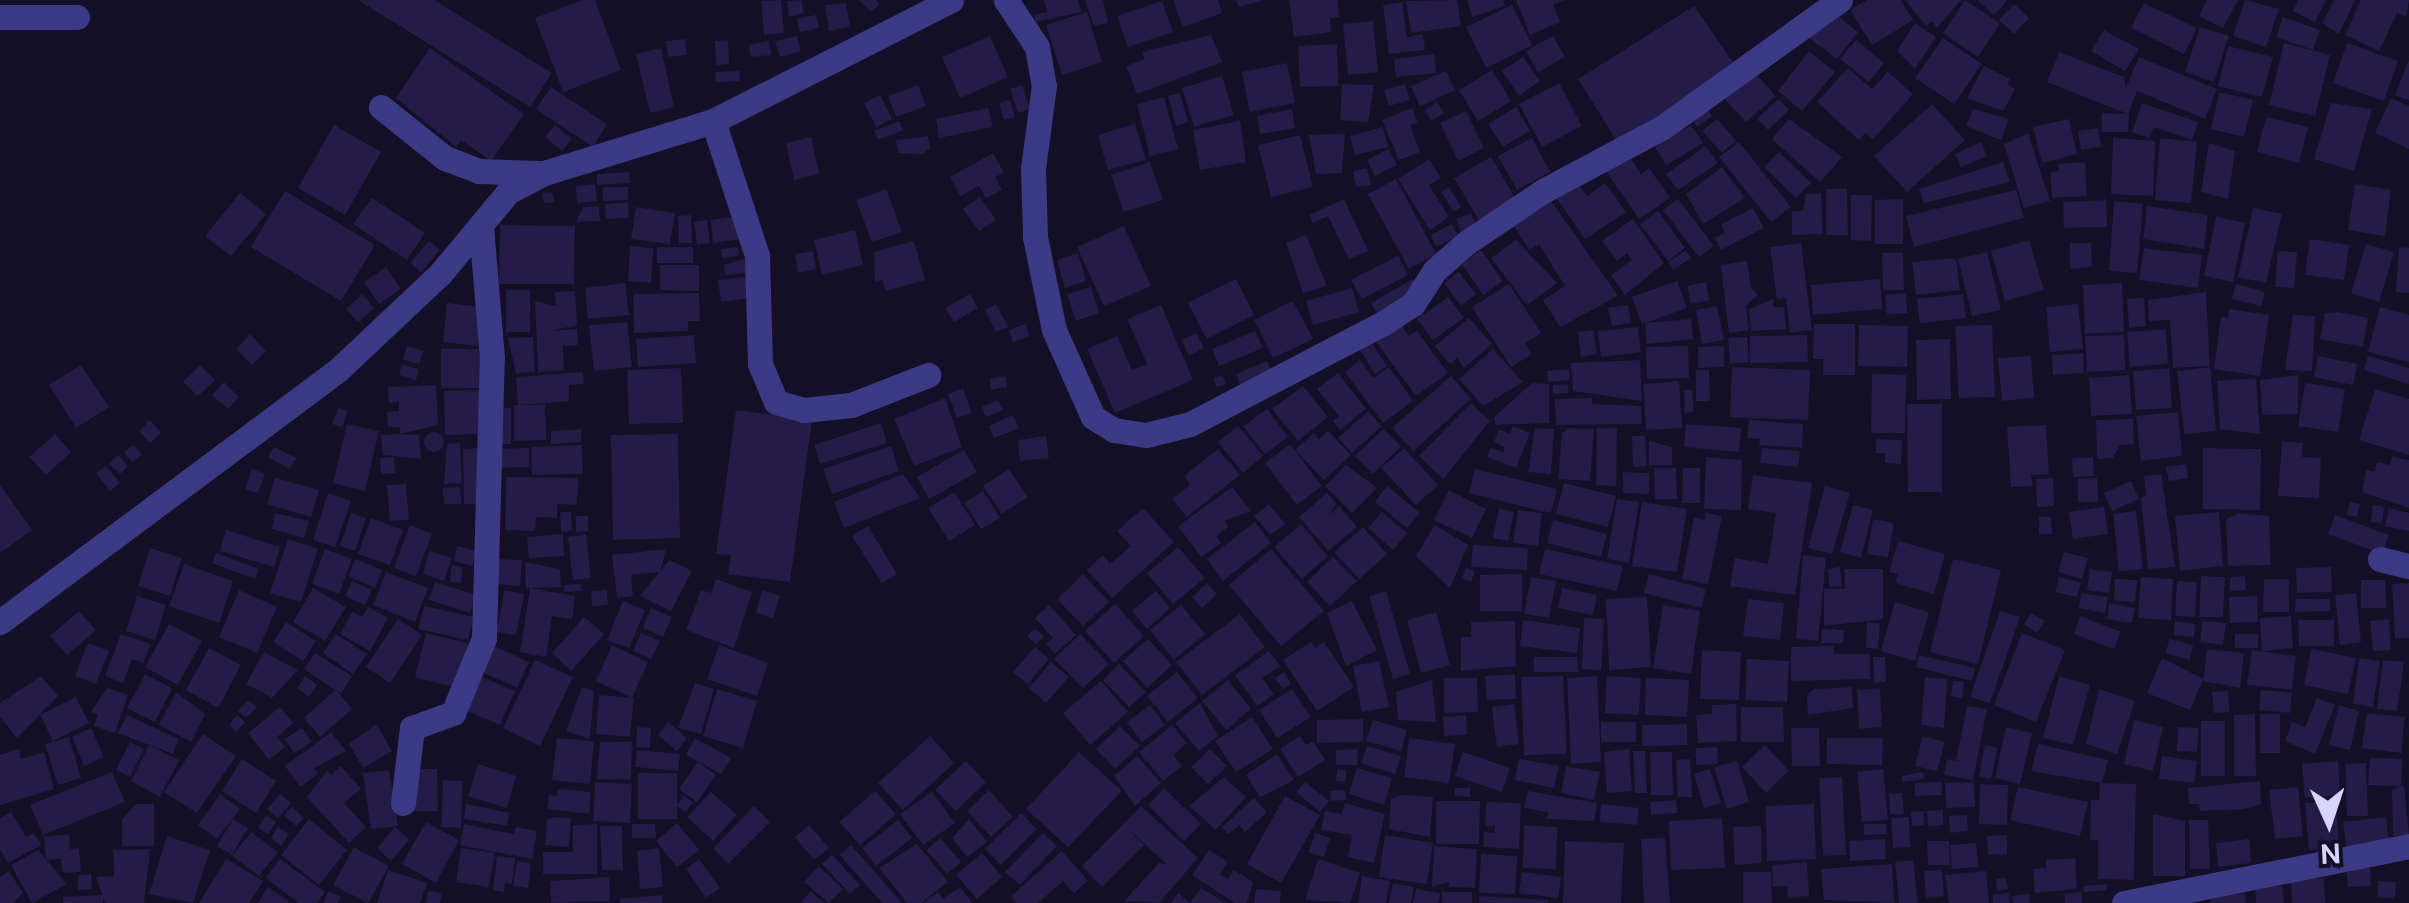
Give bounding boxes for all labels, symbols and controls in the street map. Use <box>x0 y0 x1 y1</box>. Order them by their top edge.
north arrow <box>2279 773 2379 873</box>
text: N <box>2319 834 2342 872</box>

